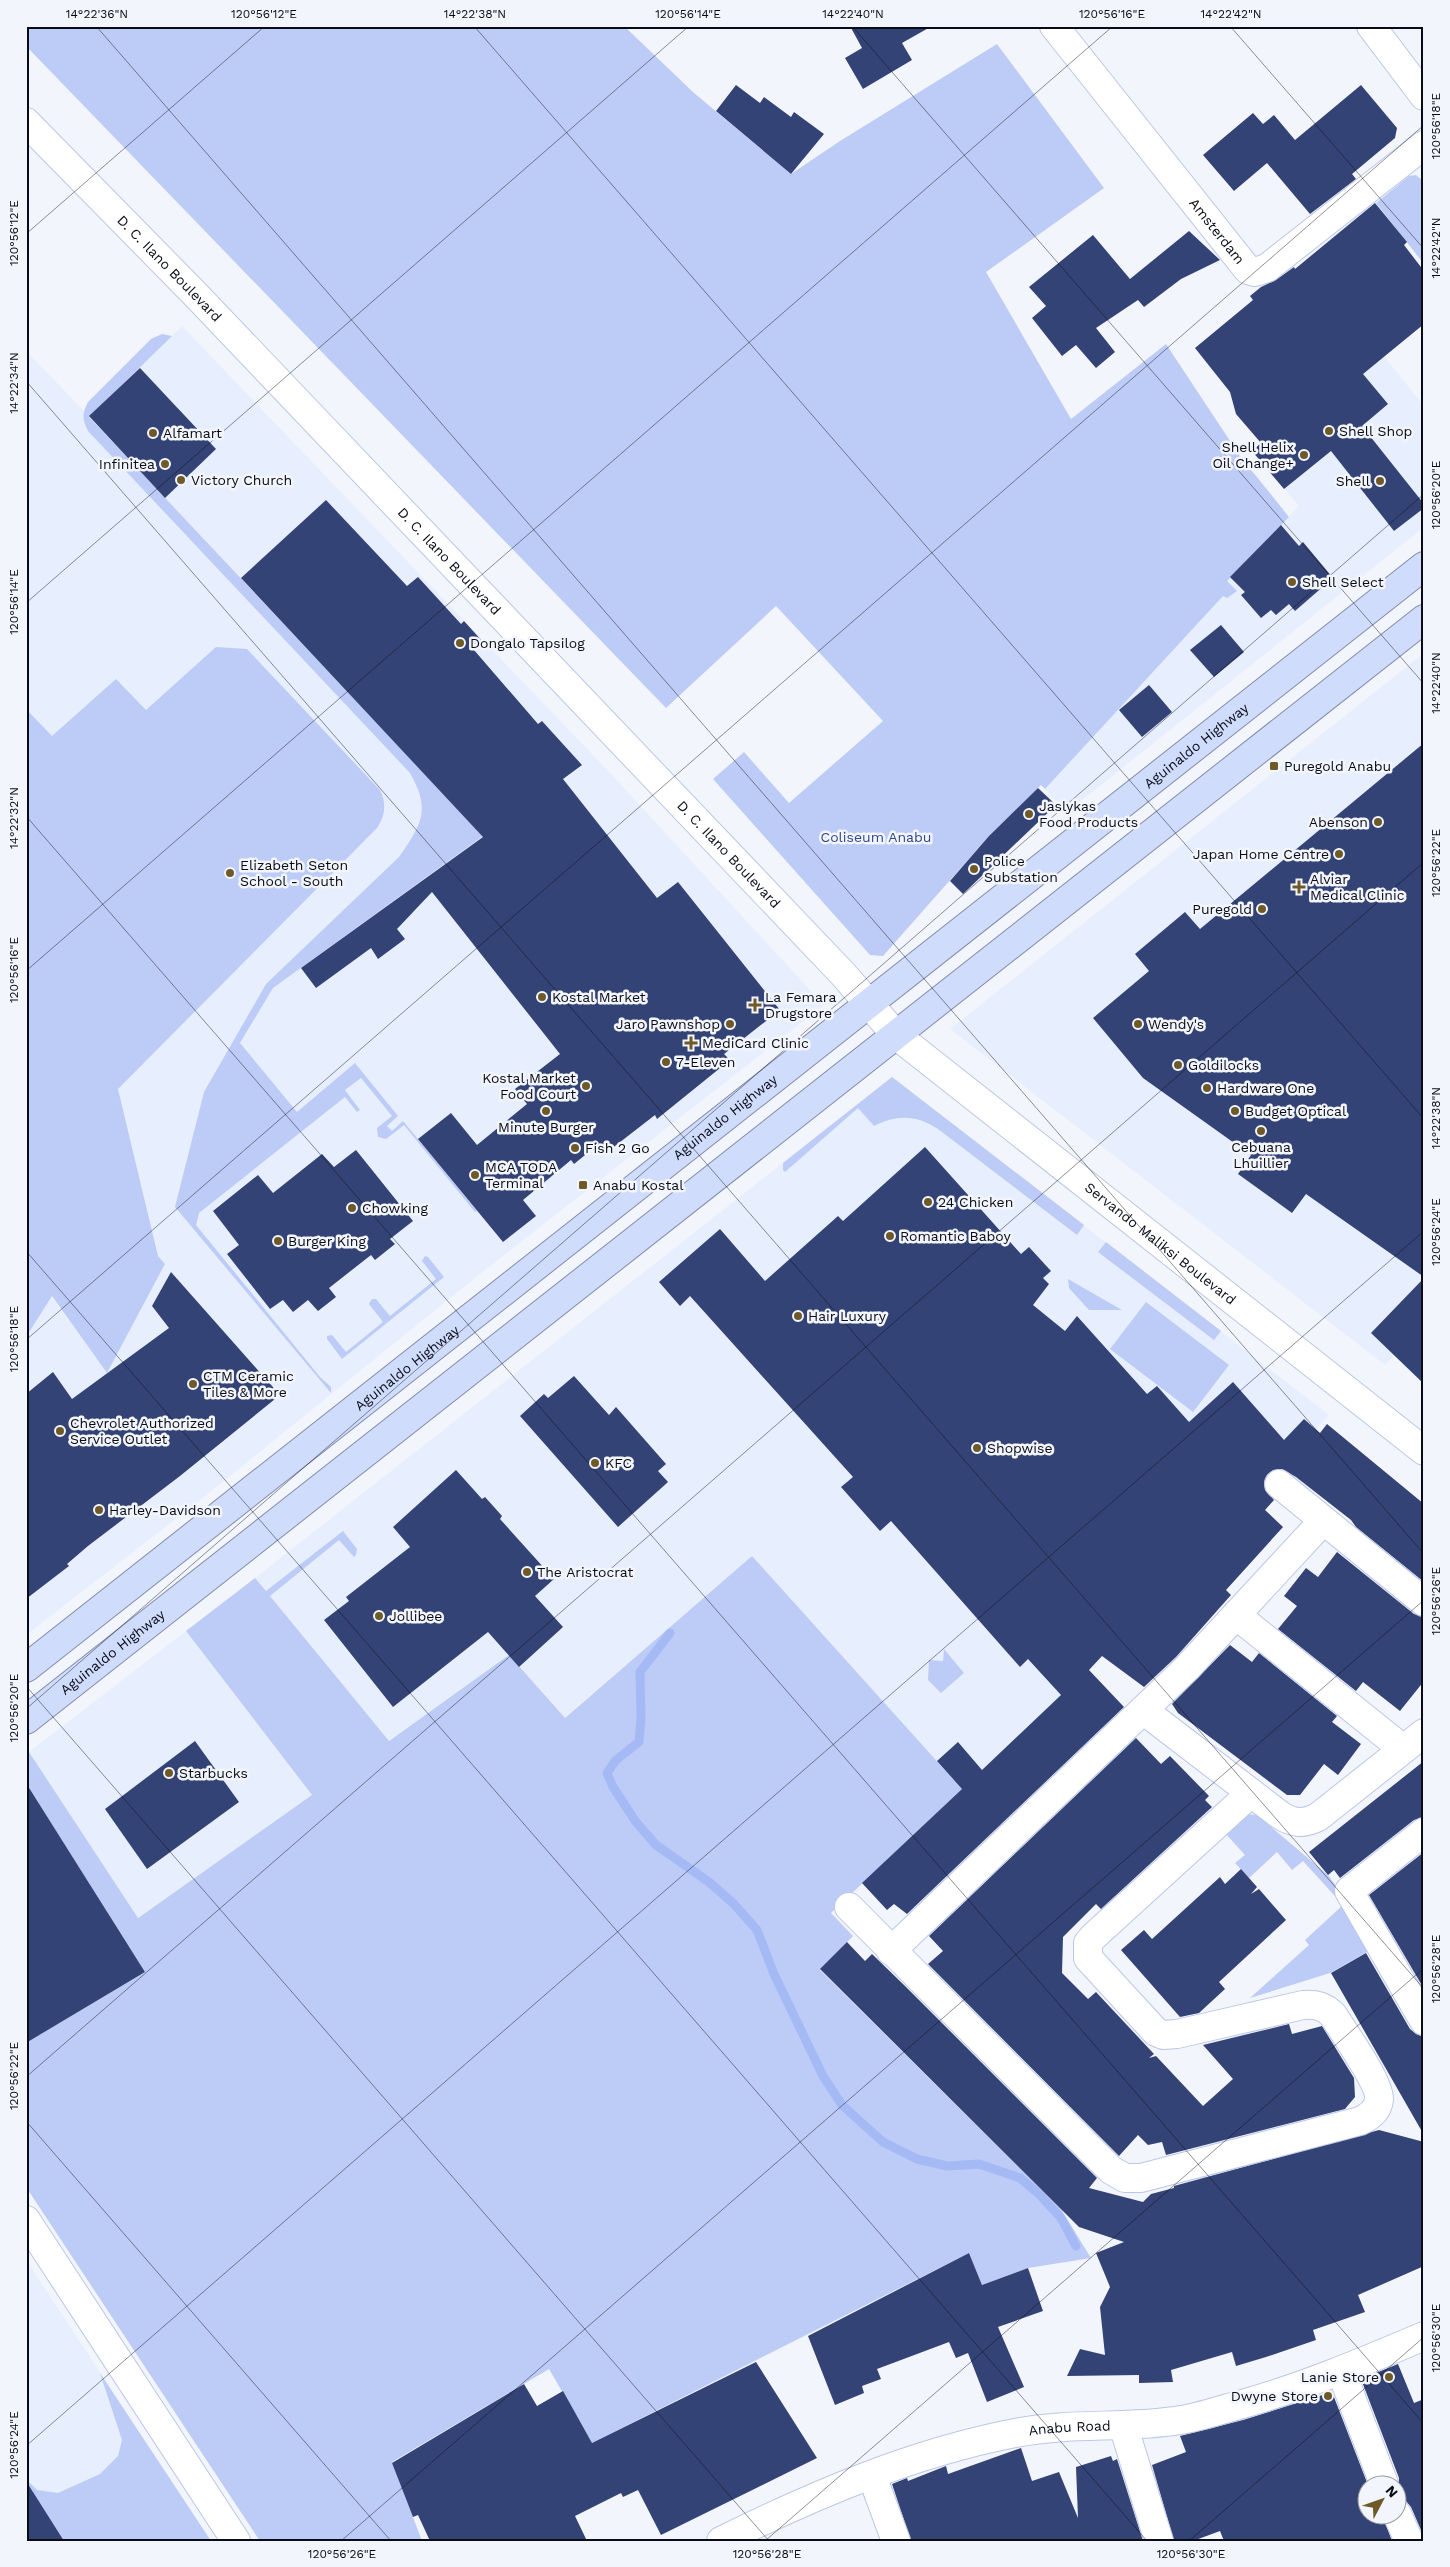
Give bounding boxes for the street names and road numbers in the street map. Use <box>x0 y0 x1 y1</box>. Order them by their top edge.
street label: Amsterdam <box>1186 195 1248 267</box>
street label: D. C. Ilano Boulevard <box>114 212 225 325</box>
street label: D. C. Ilano Boulevard <box>395 504 504 618</box>
street label: Aguinaldo Highway <box>1141 699 1252 792</box>
street label: D. C. Ilano Boulevard <box>674 797 784 911</box>
street label: Aguinaldo Highway <box>670 1071 781 1163</box>
street label: Servando Maliksi Boulevard <box>1082 1179 1239 1308</box>
street label: Aguinaldo Highway <box>352 1321 463 1414</box>
street label: Aguinaldo Highway <box>57 1605 168 1698</box>
street label: Anabu Road <box>1027 2417 1111 2439</box>

